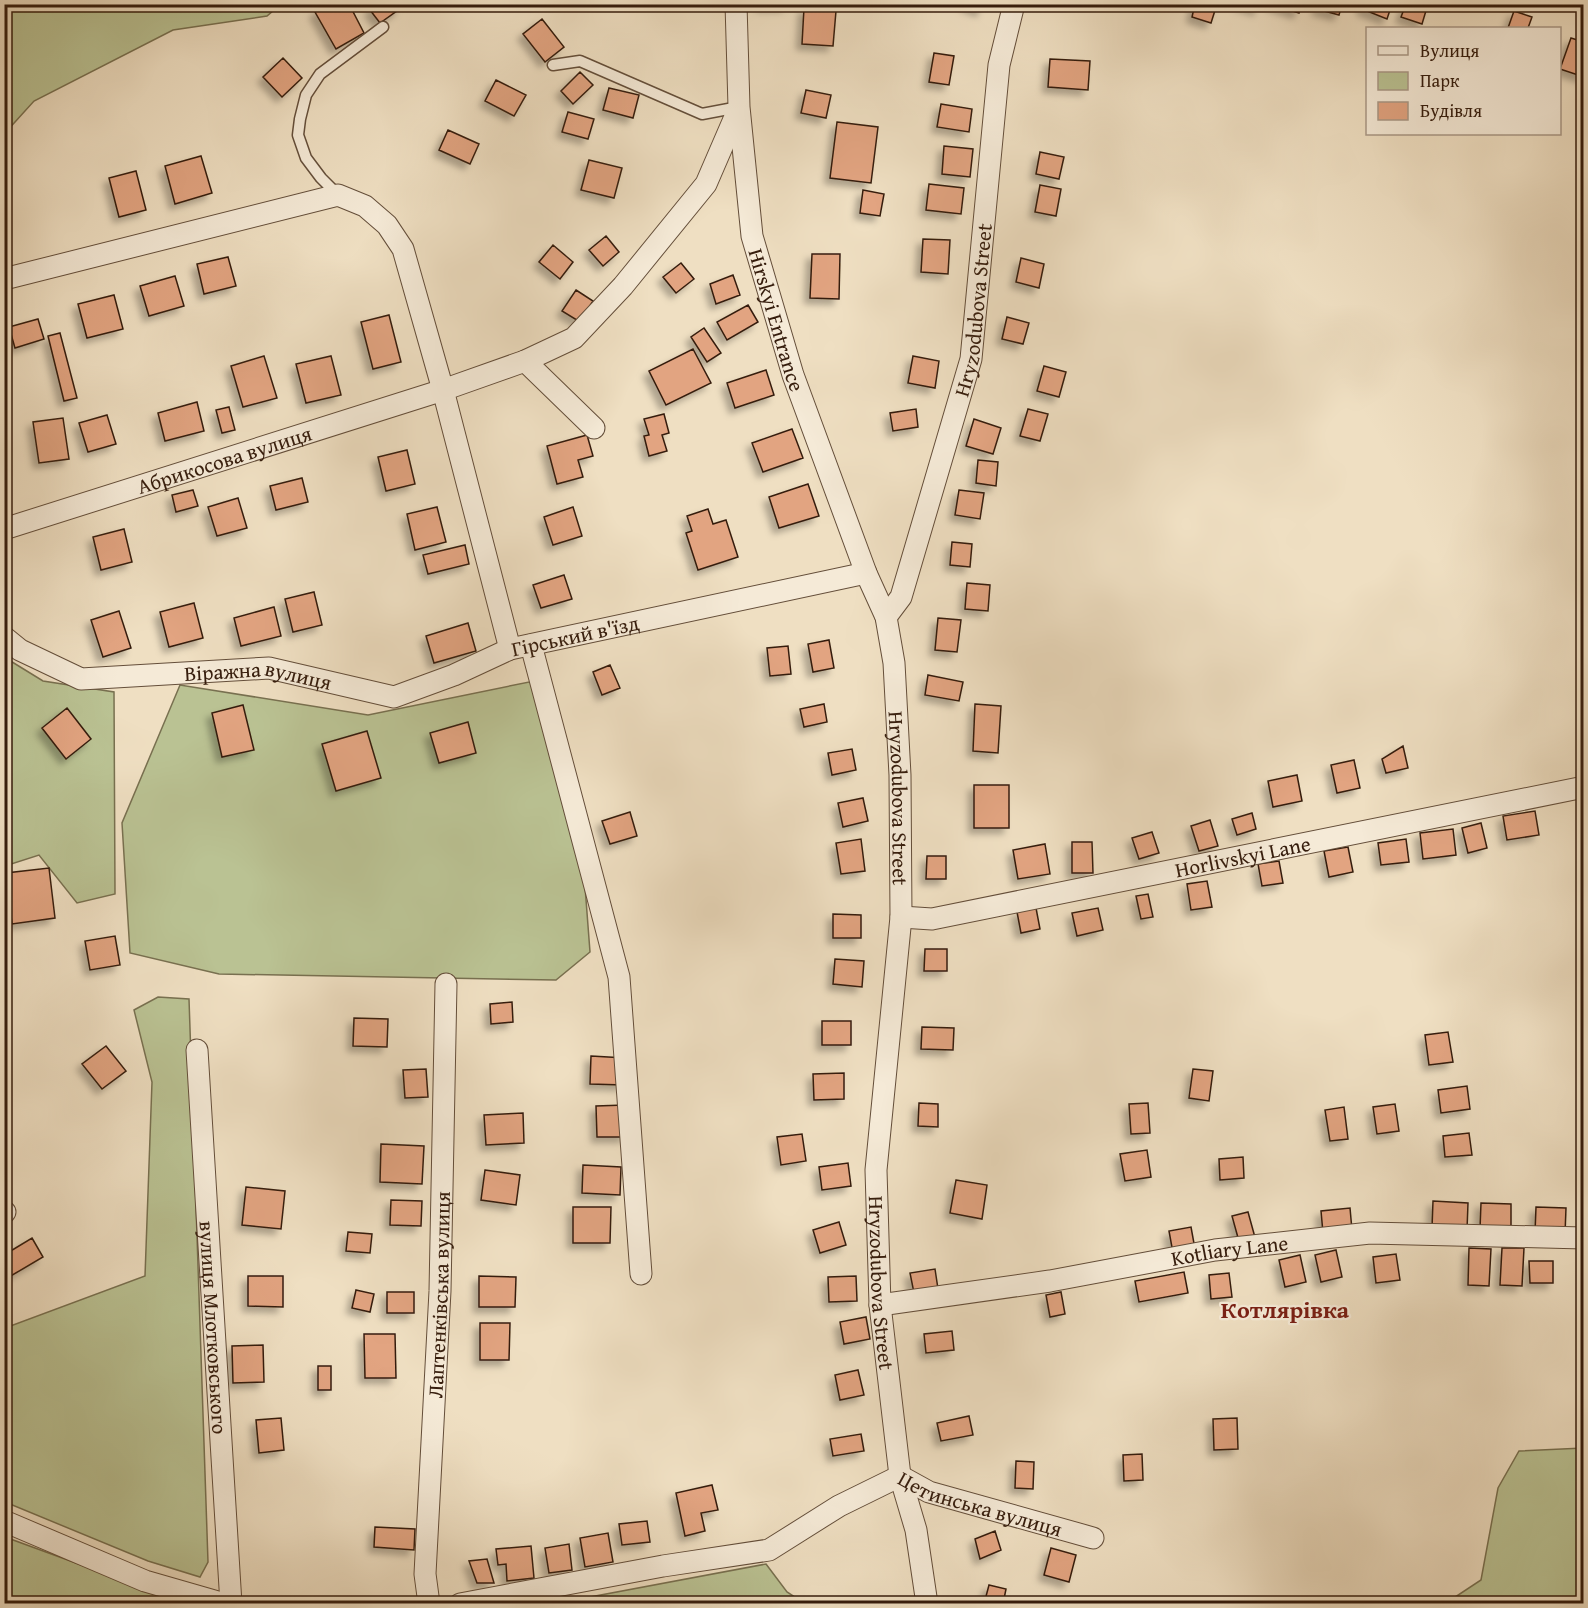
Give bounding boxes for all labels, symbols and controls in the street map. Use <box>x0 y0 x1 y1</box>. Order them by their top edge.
legend <box>1366 27 1561 135</box>
text: Вулиця <box>1420 37 1479 64</box>
text: Парк <box>1420 67 1460 94</box>
text: Будівля <box>1420 97 1482 124</box>
street label: Hryzodubova Street <box>945 221 999 400</box>
street label: Hirskyi Entrance <box>741 245 813 396</box>
street label: Абрикосова вулиця <box>133 417 316 501</box>
street label: Гірський в'їзд <box>508 606 642 664</box>
street label: Віражна вулиця <box>183 652 335 698</box>
street label: Hryzodubova Street <box>881 710 916 886</box>
street label: Horlivskyi Lane <box>1172 827 1313 885</box>
street label: Лаптенківська вулиця <box>419 1191 457 1399</box>
street label: Hryzodubova Street <box>861 1195 903 1372</box>
street label: вулиця Млотковського <box>192 1220 236 1435</box>
street label: Kotliary Lane <box>1168 1227 1290 1273</box>
district label: Котлярівка <box>1221 1292 1350 1327</box>
street label: Цетинська вулиця <box>893 1463 1066 1544</box>

